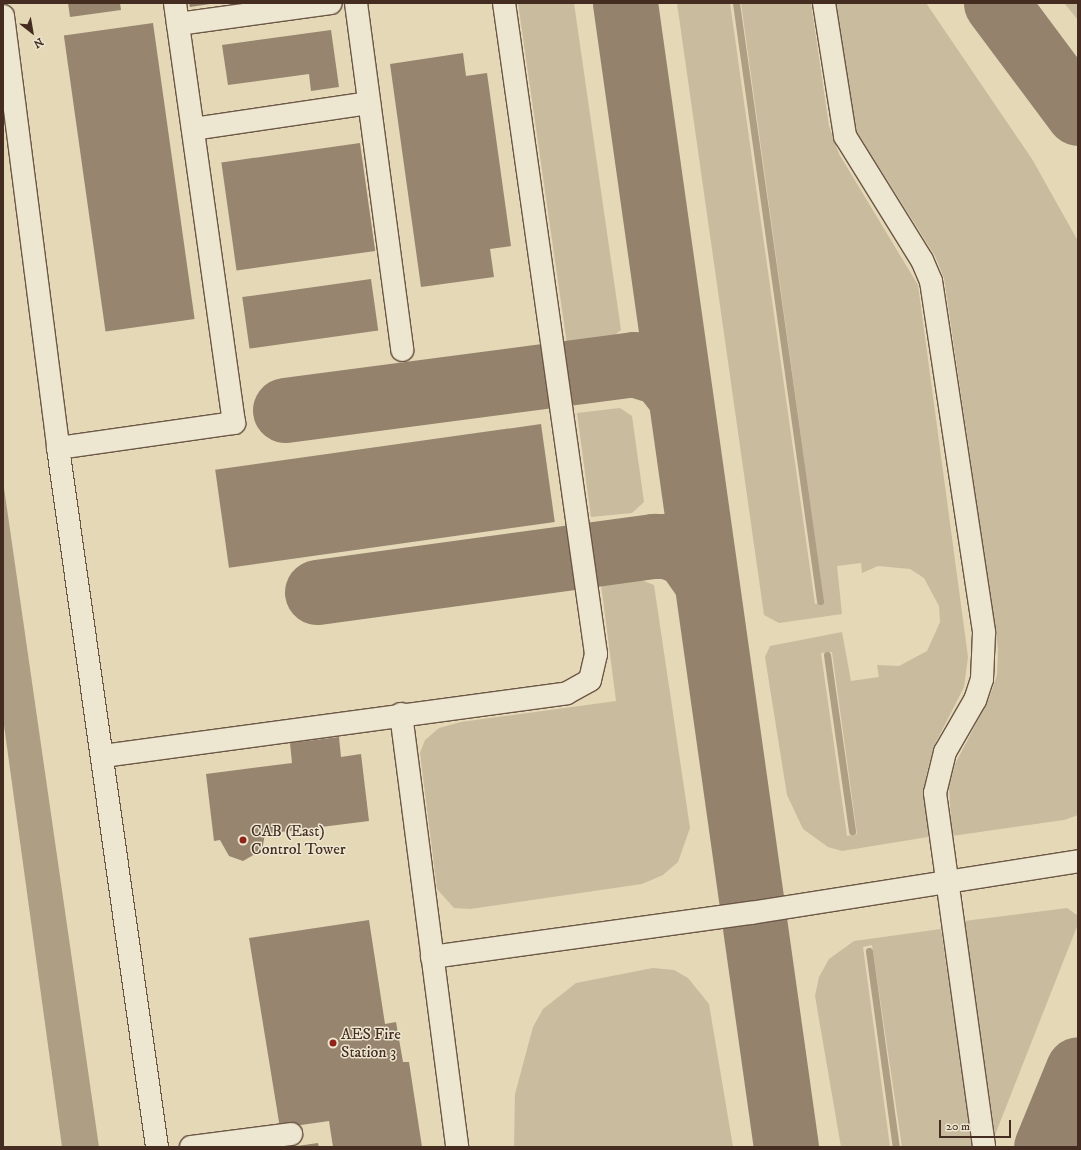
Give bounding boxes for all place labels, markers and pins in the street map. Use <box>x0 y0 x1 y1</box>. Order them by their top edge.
place label: CAB (East) Control Tower <box>251 821 346 859</box>
marker: CAB (East) Control Tower <box>238 835 248 845</box>
place label: AES Fire Station 3 <box>341 1024 401 1062</box>
marker: AES Fire Station 3 <box>328 1038 338 1048</box>

